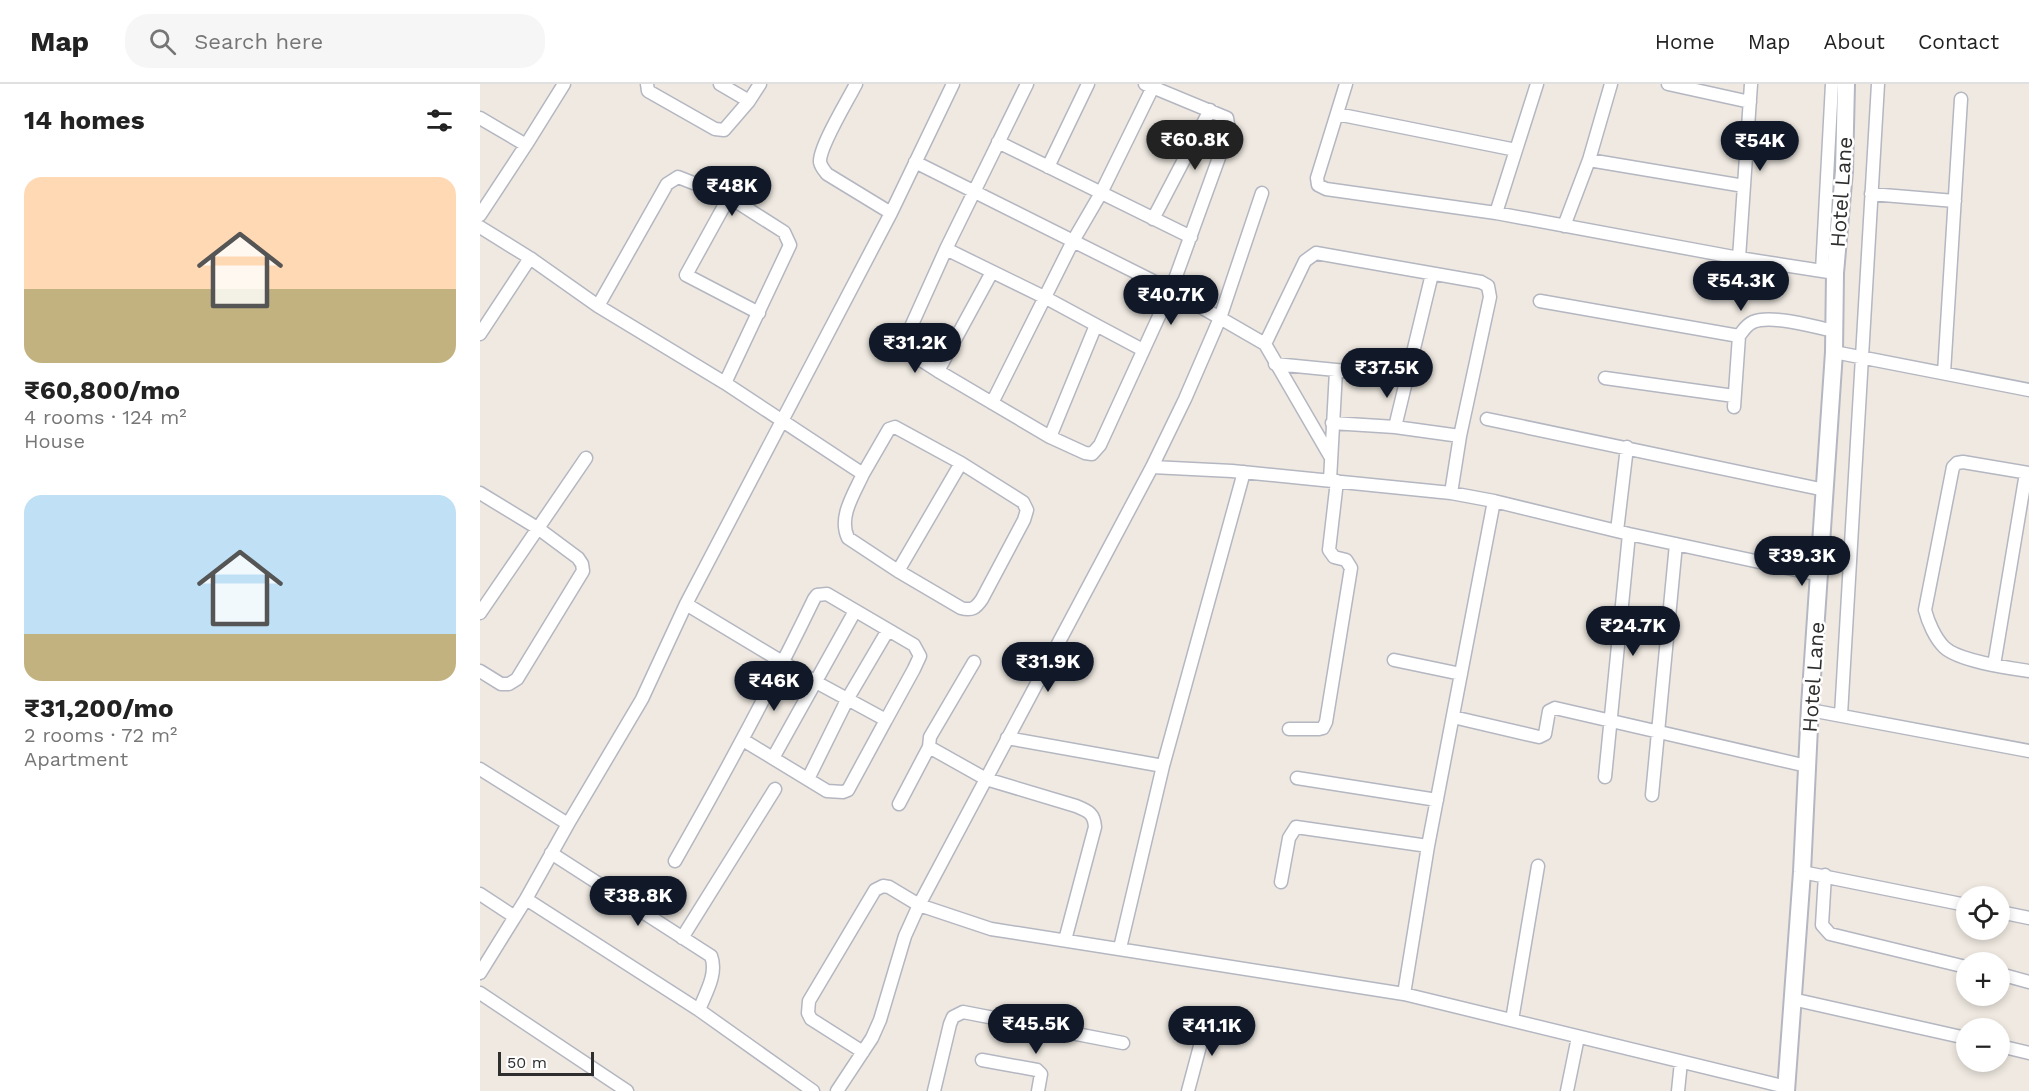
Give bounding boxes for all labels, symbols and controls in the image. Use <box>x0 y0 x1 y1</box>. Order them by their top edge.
search box <box>125 14 545 68</box>
text: Map <box>30 25 89 58</box>
icon: search <box>146 25 179 58</box>
text: Search here <box>194 29 323 54</box>
text: Home <box>1655 29 1715 54</box>
text: Map <box>1748 29 1791 54</box>
text: About <box>1824 29 1885 54</box>
text: Contact <box>1918 29 1999 54</box>
icon: filters <box>423 104 456 137</box>
text: 14 homes <box>24 105 145 135</box>
pin: ₹60.8K <box>1146 120 1244 171</box>
pin: ₹54K <box>1724 121 1796 172</box>
text: ₹60.8K <box>1160 127 1230 151</box>
text: ₹54K <box>1735 128 1785 152</box>
street label: Hotel Lane <box>1825 136 1857 248</box>
pin: ₹48K <box>696 166 768 217</box>
text: ₹48K <box>706 173 758 197</box>
icon: home <box>186 216 294 324</box>
pin: ₹54.3K <box>1692 261 1790 312</box>
text: ₹54.3K <box>1707 268 1775 292</box>
pin: ₹40.7K <box>1122 275 1220 326</box>
text: ₹40.7K <box>1137 282 1205 306</box>
pin: ₹31.2K <box>866 323 964 374</box>
text: ₹31.2K <box>883 330 947 354</box>
pin: ₹37.5K <box>1338 348 1436 399</box>
text: ₹37.5K <box>1355 355 1419 379</box>
text: ₹60,800/mo <box>24 375 180 405</box>
text: 4 rooms · 124 m² <box>24 405 187 429</box>
text: House <box>24 429 85 453</box>
icon: home <box>186 534 294 642</box>
pin: ₹39.3K <box>1753 536 1851 587</box>
text: ₹39.3K <box>1768 543 1836 567</box>
pin: ₹24.7K <box>1584 606 1682 657</box>
text: ₹24.7K <box>1600 613 1666 637</box>
street label: Hotel Lane <box>1797 621 1829 733</box>
pin: ₹31.9K <box>999 642 1097 693</box>
text: ₹31.9K <box>1016 649 1080 673</box>
pin: ₹46K <box>738 661 810 712</box>
text: ₹46K <box>748 668 800 692</box>
text: ₹31,200/mo <box>24 693 174 723</box>
text: 2 rooms · 72 m² <box>24 723 177 747</box>
text: Apartment <box>24 747 128 771</box>
pin: ₹38.8K <box>589 876 687 927</box>
text: ₹38.8K <box>604 883 672 907</box>
map controls <box>1956 886 2010 1072</box>
button: locate <box>1956 886 2010 940</box>
button: + <box>1956 952 2010 1006</box>
pin: ₹45.5K <box>987 1004 1085 1055</box>
pin: ₹41.1K <box>1163 1006 1261 1057</box>
text: ₹45.5K <box>1002 1011 1070 1035</box>
text: ₹41.1K <box>1182 1013 1242 1037</box>
button: − <box>1956 1018 2010 1072</box>
scale bar <box>498 1049 594 1076</box>
text: 50 m <box>507 1053 547 1072</box>

